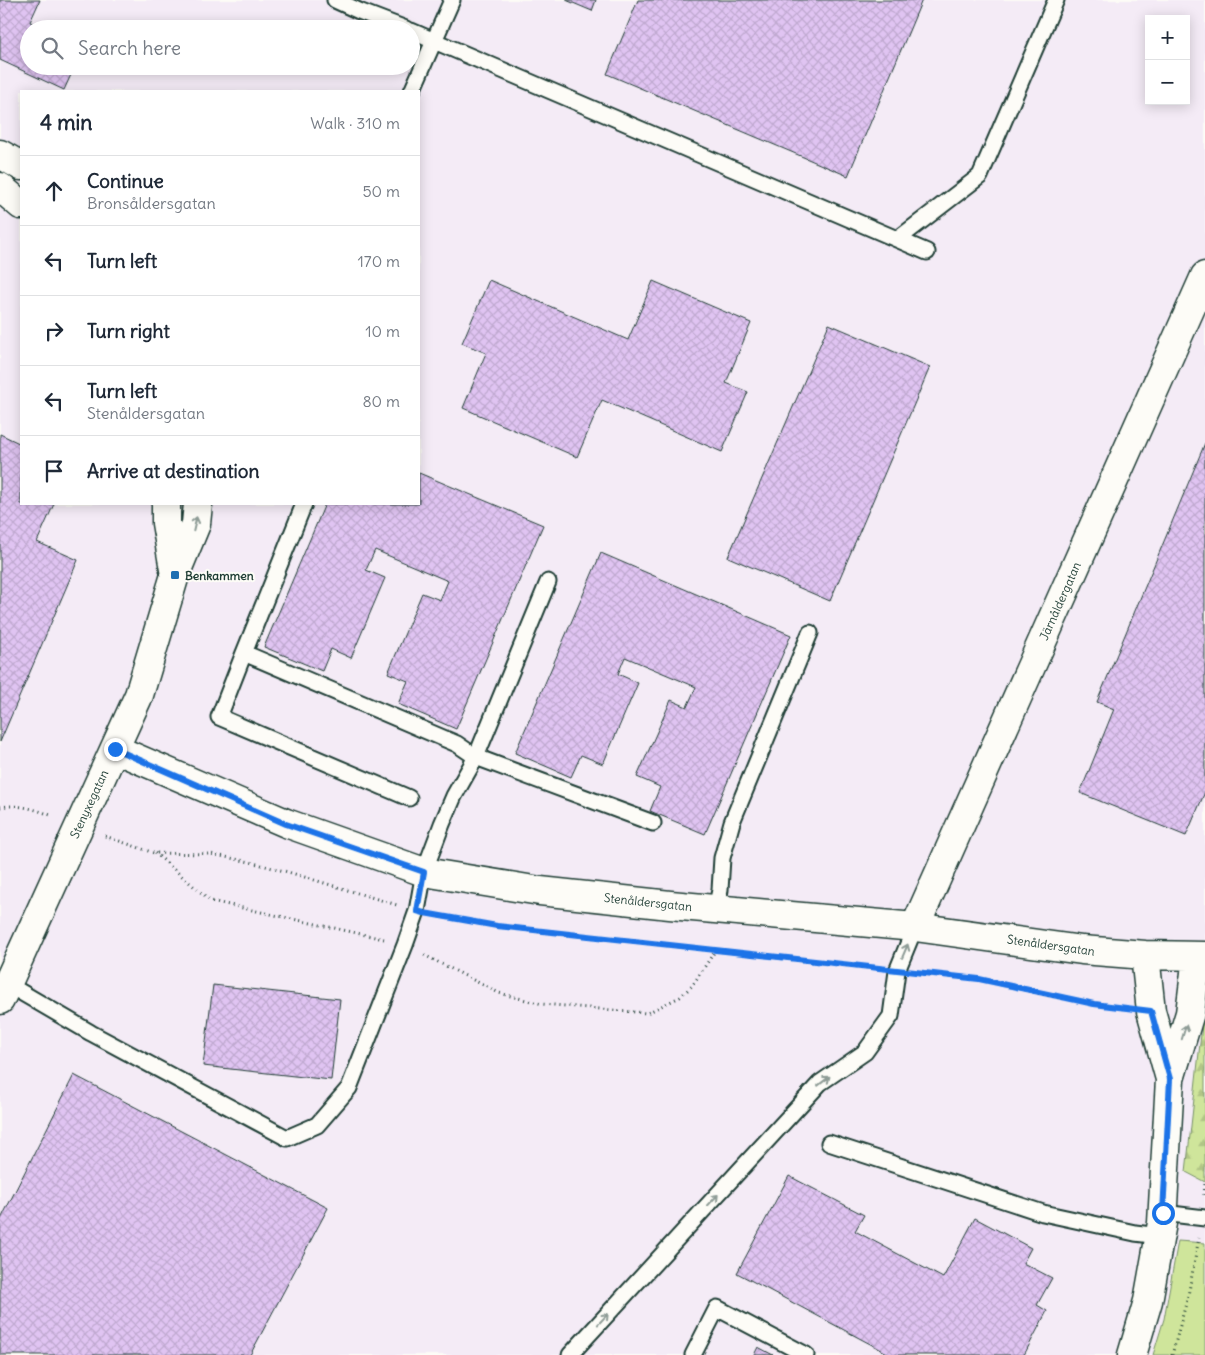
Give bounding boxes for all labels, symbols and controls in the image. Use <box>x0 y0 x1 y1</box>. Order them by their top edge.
map controls <box>1145 15 1190 105</box>
button: + <box>1145 15 1190 60</box>
search box <box>20 20 420 75</box>
icon: search <box>38 34 66 62</box>
text: Search here <box>78 36 181 60</box>
button: − <box>1145 60 1190 105</box>
text: 4 min <box>40 109 92 136</box>
text: Walk · 310 m <box>310 113 400 133</box>
text: Continue <box>87 169 164 193</box>
icon: ahead <box>40 177 68 205</box>
text: 50 m <box>362 181 400 201</box>
text: Bronsåldersgatan <box>87 193 216 213</box>
icon: left <box>40 247 68 275</box>
text: Turn left <box>87 249 157 273</box>
text: 170 m <box>357 251 400 271</box>
icon: right <box>40 317 68 345</box>
text: Turn right <box>87 319 170 343</box>
text: 10 m <box>365 321 400 341</box>
text: Turn left <box>87 379 157 403</box>
icon: left <box>40 387 68 415</box>
text: 80 m <box>362 391 400 411</box>
text: Stenåldersgatan <box>87 403 205 423</box>
icon: arrive <box>40 457 68 485</box>
text: Arrive at destination <box>87 459 260 483</box>
one-way arrow <box>191 516 200 532</box>
street label: Järnåldergatan <box>1036 560 1084 642</box>
place label: Benkammen <box>185 568 254 583</box>
marker: Benkammen <box>169 569 181 581</box>
route end <box>104 738 127 761</box>
street label: Stenyxegatan <box>67 767 111 841</box>
street label: Stenåldersgatan <box>603 890 693 914</box>
street label: Stenåldersgatan <box>1006 931 1096 959</box>
one-way arrow <box>901 944 911 959</box>
one-way arrow <box>1180 1024 1190 1040</box>
one-way arrow <box>817 1076 830 1087</box>
one-way arrow <box>707 1193 719 1206</box>
route start <box>1152 1202 1175 1225</box>
one-way arrow <box>597 1313 609 1326</box>

